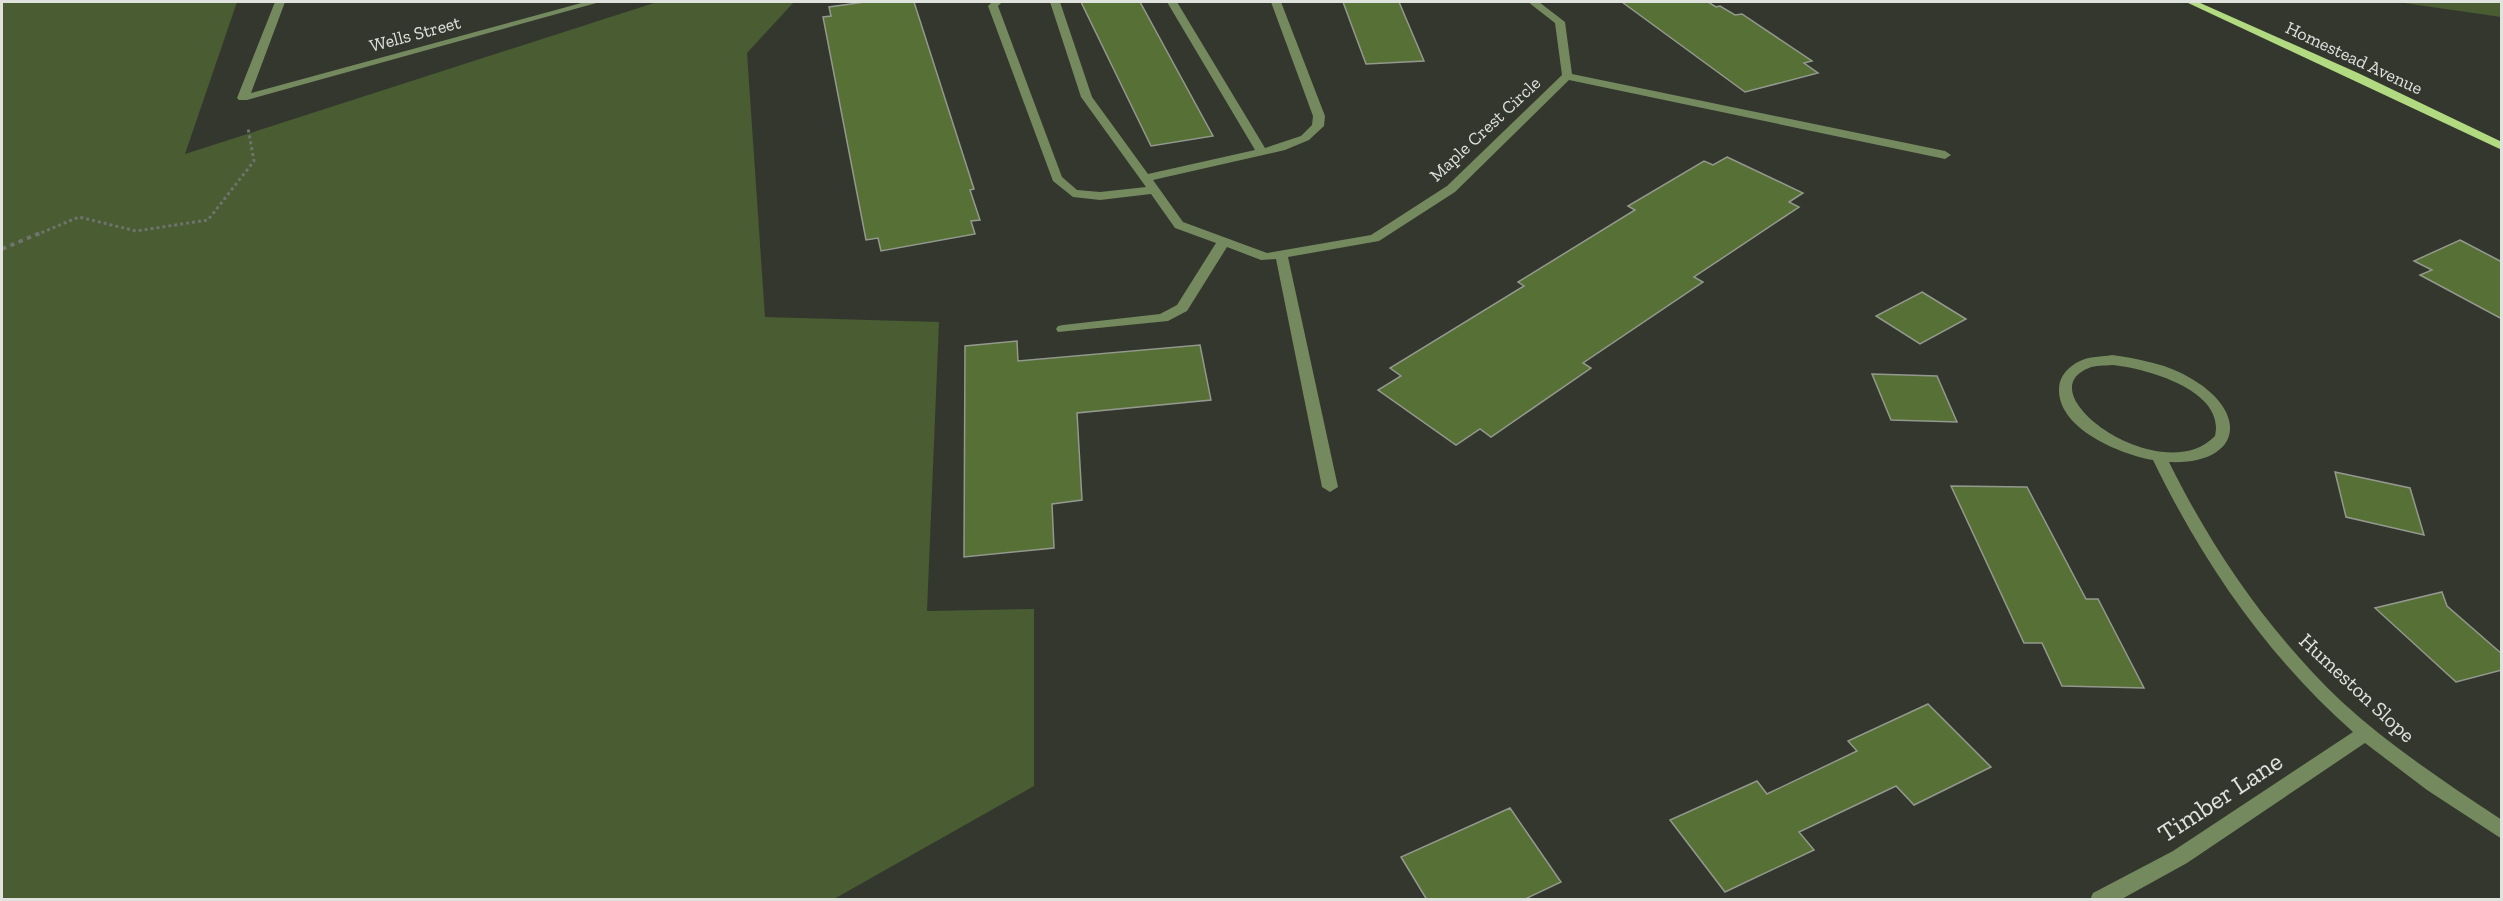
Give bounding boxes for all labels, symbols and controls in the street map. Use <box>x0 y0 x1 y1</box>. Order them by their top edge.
street label: Wells Street <box>367 11 463 57</box>
street label: Homestead Avenue <box>2282 17 2426 99</box>
street label: Maple Crest Circle <box>1425 72 1545 186</box>
street label: Humeston Slope <box>2294 628 2420 748</box>
street label: Timber Lane <box>2152 745 2288 849</box>

